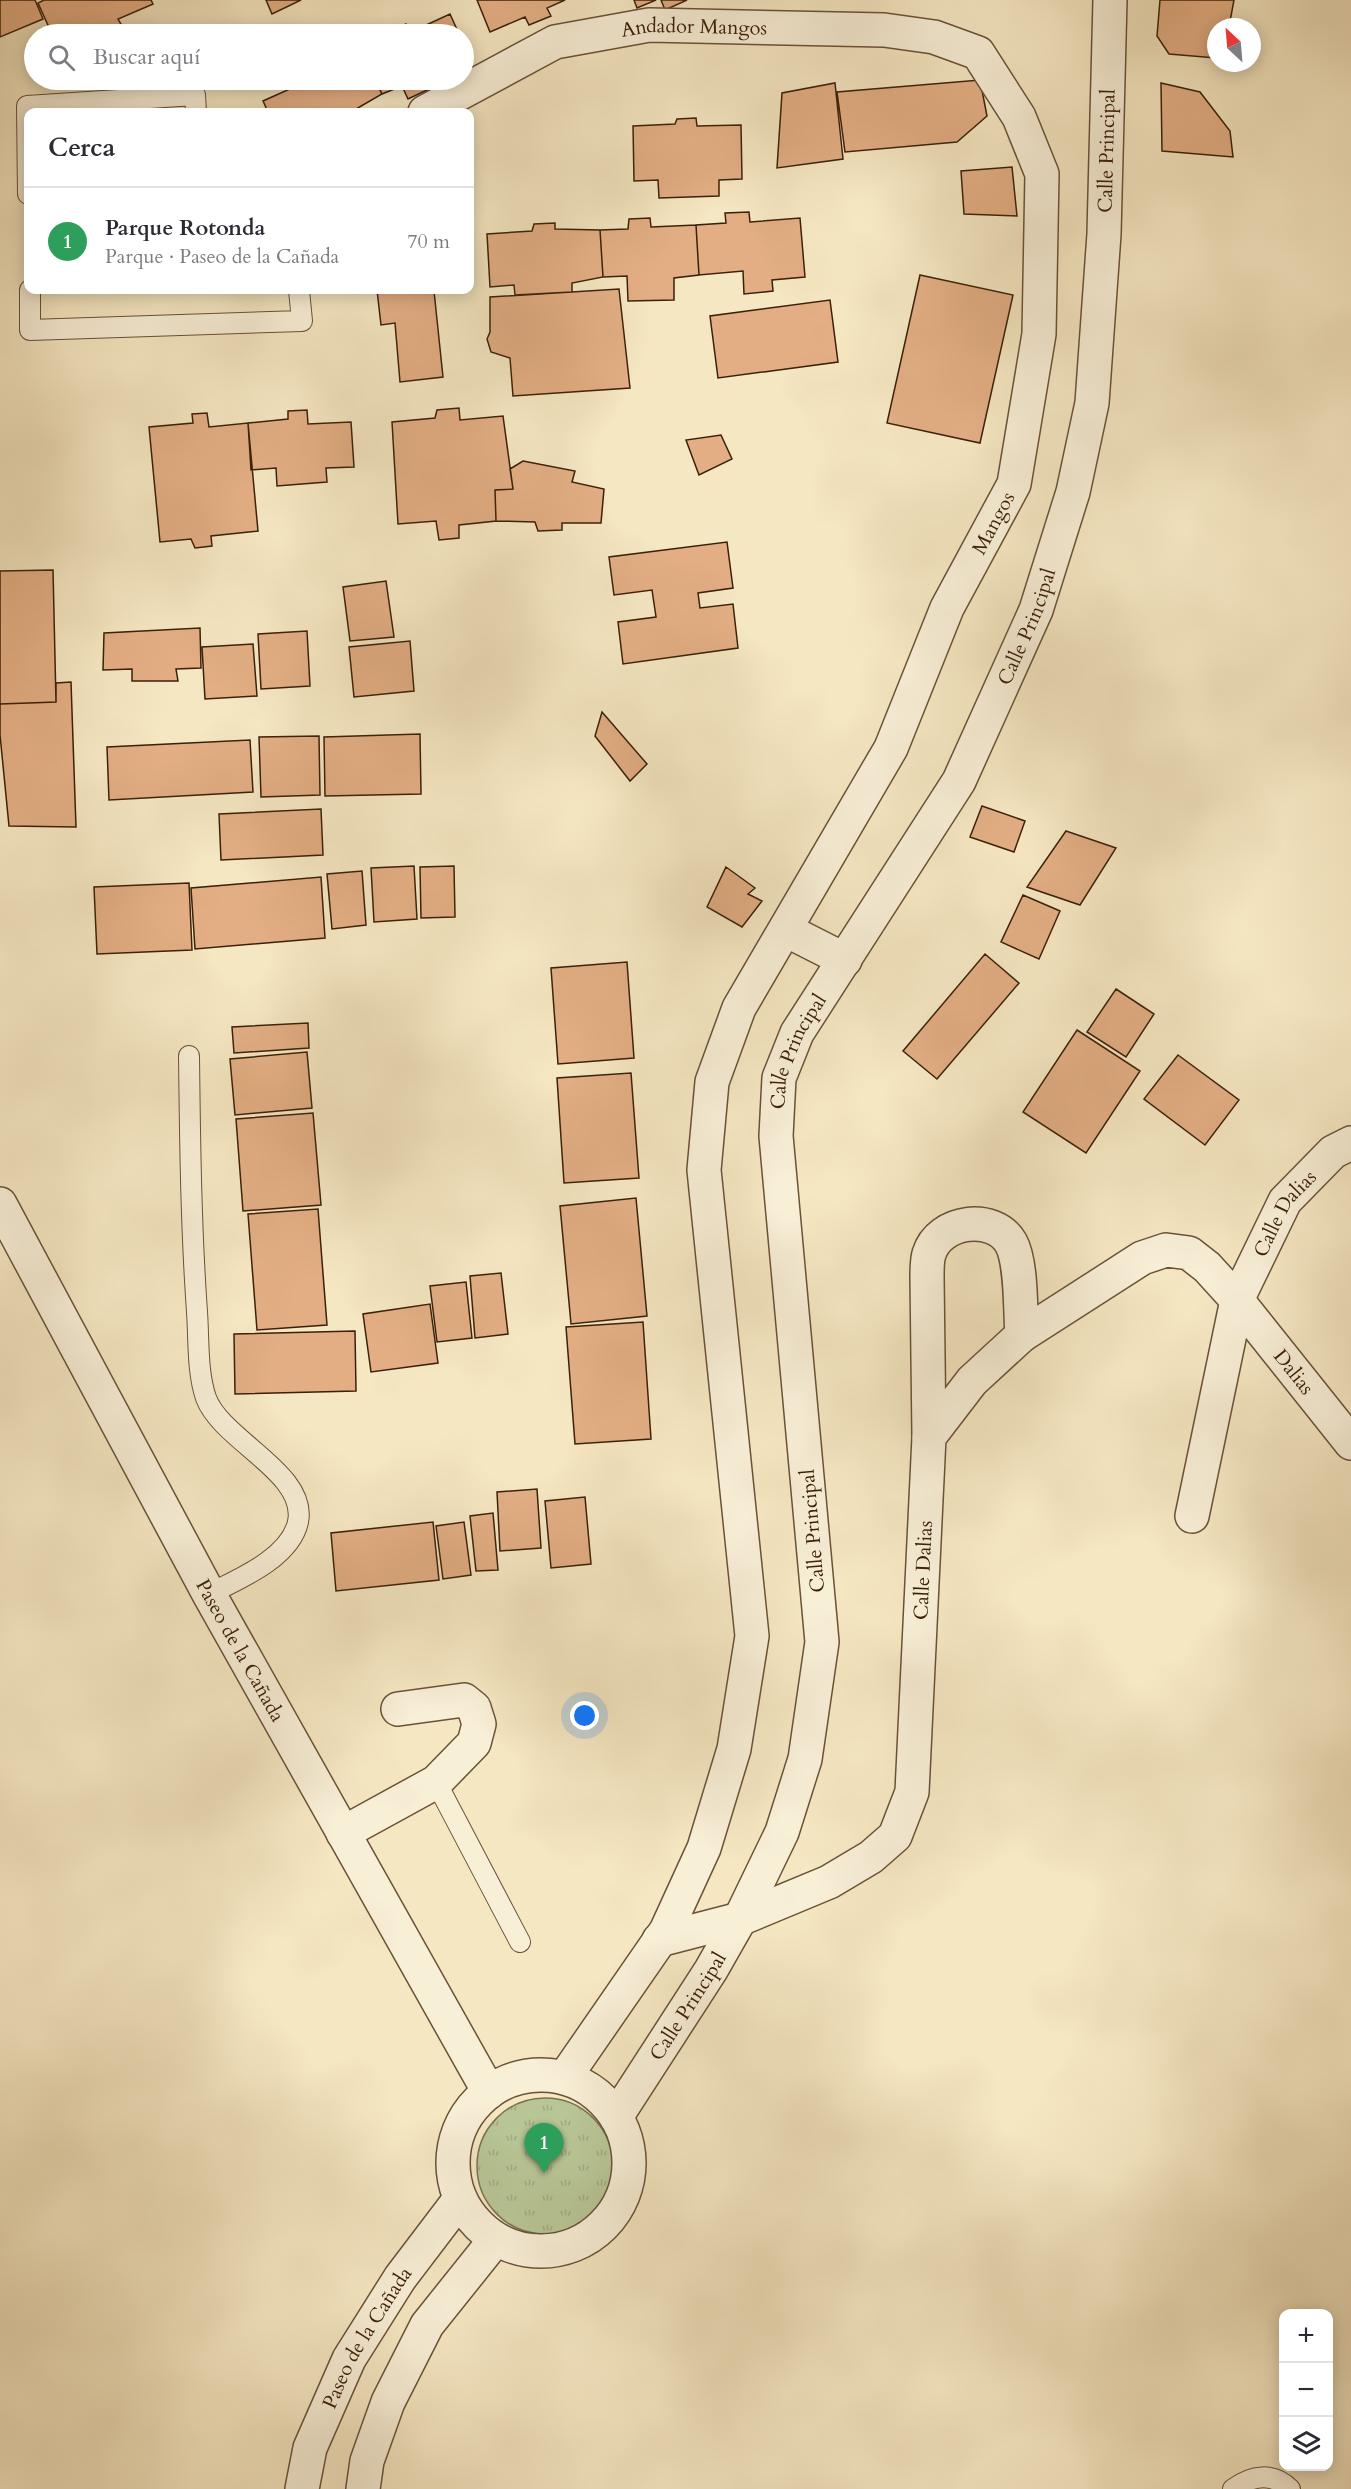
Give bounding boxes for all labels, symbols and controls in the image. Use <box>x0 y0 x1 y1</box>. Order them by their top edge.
street label: Andador Mangos <box>619 12 767 44</box>
north arrow <box>1207 18 1261 72</box>
search box <box>24 24 474 90</box>
icon: search <box>45 41 78 74</box>
text: Buscar aquí <box>93 42 200 72</box>
street label: Calle Principal <box>1092 89 1122 213</box>
text: Cerca <box>48 130 115 165</box>
text: Parque Rotonda <box>105 213 266 243</box>
text: 1 <box>62 228 73 255</box>
text: 70 m <box>407 228 450 255</box>
text: Parque · Paseo de la Cañada <box>105 243 339 270</box>
street label: Mangos <box>966 487 1021 559</box>
street label: Calle Principal <box>991 565 1062 689</box>
street label: Calle Principal <box>764 989 833 1110</box>
street label: Calle Dalias <box>1247 1164 1322 1262</box>
street label: Dalias <box>1267 1344 1320 1400</box>
street label: Calle Principal <box>794 1468 831 1594</box>
street label: Calle Dalias <box>907 1520 939 1621</box>
street label: Paseo de la Cañada <box>189 1574 291 1727</box>
your location <box>570 1701 599 1730</box>
street label: Calle Principal <box>643 1947 733 2066</box>
pin: 1 <box>524 2124 564 2173</box>
street label: Paseo de la Cañada <box>316 2261 418 2413</box>
map controls <box>1279 2309 1333 2471</box>
button: + <box>1279 2309 1333 2363</box>
button: − <box>1279 2363 1333 2417</box>
button: layers <box>1279 2417 1333 2471</box>

